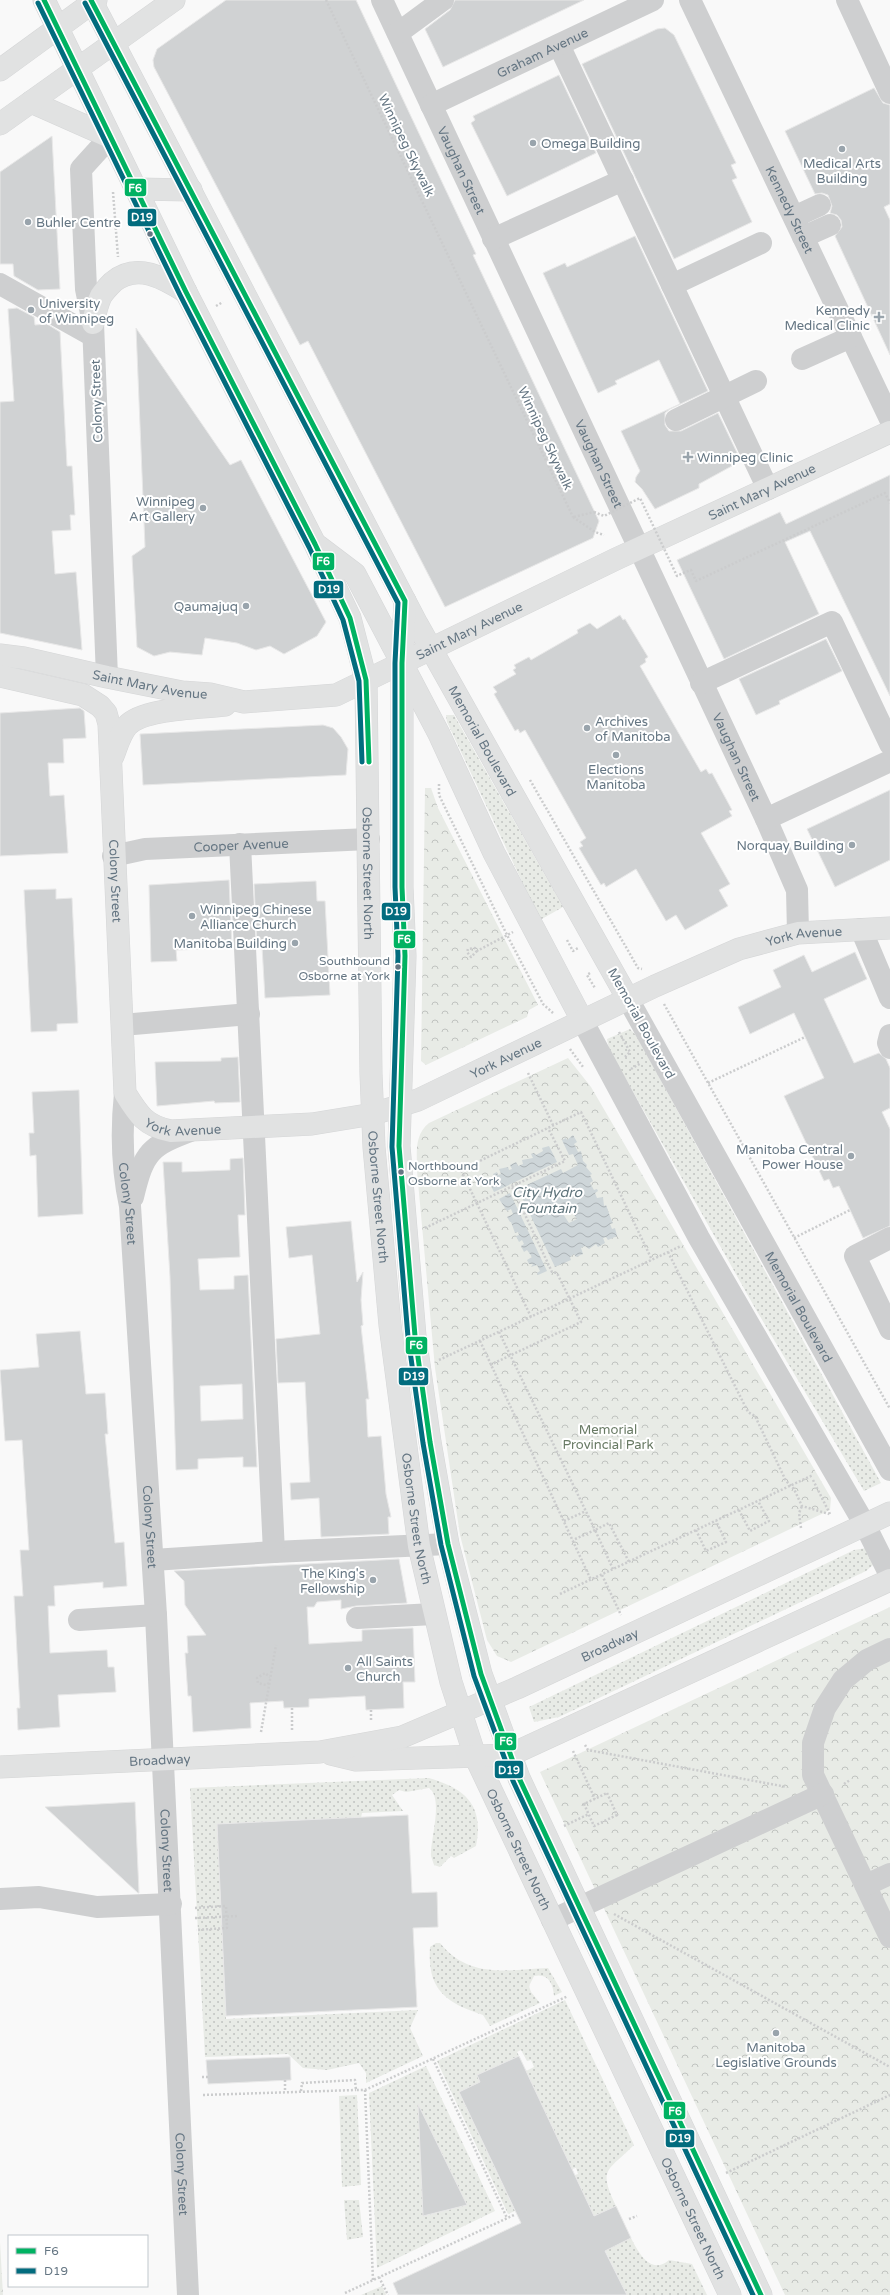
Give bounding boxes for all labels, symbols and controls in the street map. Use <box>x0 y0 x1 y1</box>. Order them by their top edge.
street label: Graham Avenue <box>494 25 591 82</box>
street label: Winnipeg Skywalk <box>374 91 438 199</box>
street label: Vaughan Street <box>433 124 488 217</box>
place label: Omega Building <box>541 136 641 152</box>
marker: Omega Building <box>528 138 538 148</box>
marker: Medical Arts Building <box>837 144 847 154</box>
place label: Medical Arts Building <box>803 156 881 187</box>
street label: Kennedy Street <box>761 163 817 256</box>
line badge: F6 <box>124 178 147 197</box>
text: F6 <box>128 182 142 195</box>
line badge: D19 <box>127 208 157 227</box>
text: D19 <box>131 211 153 224</box>
place label: Buhler Centre <box>36 215 121 231</box>
marker: Buhler Centre <box>23 217 33 227</box>
unlabelled marker <box>145 229 155 239</box>
place label: University of Winnipeg <box>39 296 114 327</box>
place label: Kennedy Medical Clinic <box>784 303 870 334</box>
marker: University of Winnipeg <box>26 305 36 315</box>
marker: Kennedy Medical Clinic <box>873 311 885 323</box>
street label: Colony Street <box>88 359 106 443</box>
street label: Winnipeg Skywalk <box>514 384 576 493</box>
street label: Vaughan Street <box>571 417 626 511</box>
place label: Winnipeg Clinic <box>697 450 793 466</box>
marker: Winnipeg Clinic <box>682 451 694 463</box>
street label: Saint Mary Avenue <box>706 461 818 524</box>
place label: Winnipeg Art Gallery <box>129 494 195 525</box>
marker: Winnipeg Art Gallery <box>198 503 208 513</box>
line badge: F6 <box>312 552 335 571</box>
text: F6 <box>316 555 330 568</box>
line badge: D19 <box>313 580 344 599</box>
text: D19 <box>318 583 340 596</box>
place label: Qaumajuq <box>174 599 238 615</box>
street label: Saint Mary Avenue <box>414 599 525 664</box>
marker: Qaumajuq <box>241 601 251 611</box>
street label: Saint Mary Avenue <box>91 667 208 703</box>
street label: Memorial Boulevard <box>444 683 519 799</box>
street label: Vaughan Street <box>708 711 764 804</box>
place label: Archives of Manitoba <box>595 714 671 745</box>
marker: Archives of Manitoba <box>582 723 592 733</box>
marker: Elections Manitoba <box>611 750 621 760</box>
place label: Elections Manitoba <box>586 762 646 793</box>
street label: Osborne Street North <box>359 807 376 940</box>
street label: Cooper Avenue <box>193 836 289 856</box>
place label: Norquay Building <box>737 838 844 854</box>
street label: Colony Street <box>105 839 125 923</box>
marker: Norquay Building <box>847 840 857 850</box>
place label: Winnipeg Chinese Alliance Church <box>200 902 312 933</box>
line badge: D19 <box>381 902 411 921</box>
text: D19 <box>385 905 407 918</box>
marker: Winnipeg Chinese Alliance Church <box>187 911 197 921</box>
street label: York Avenue <box>764 924 843 950</box>
line badge: F6 <box>393 930 416 949</box>
text: F6 <box>397 933 411 946</box>
place label: Manitoba Building <box>173 936 287 952</box>
marker: Manitoba Building <box>290 938 300 948</box>
place label: Southbound Osborne at York <box>298 954 390 983</box>
marker: Southbound Osborne at York <box>393 962 403 972</box>
street label: Memorial Boulevard <box>604 965 678 1082</box>
street label: York Avenue <box>468 1035 544 1083</box>
street label: York Avenue <box>141 1115 222 1140</box>
street label: Osborne Street North <box>364 1130 391 1264</box>
place label: Manitoba Central Power House <box>736 1142 843 1173</box>
marker: Manitoba Central Power House <box>846 1151 856 1161</box>
place label: Northbound Osborne at York <box>408 1159 500 1188</box>
street label: Colony Street <box>115 1162 139 1246</box>
marker: Northbound Osborne at York <box>396 1167 406 1177</box>
water label: City Hydro Fountain <box>512 1184 583 1217</box>
street label: Memorial Boulevard <box>761 1249 835 1365</box>
line badge: F6 <box>405 1336 428 1355</box>
text: F6 <box>409 1339 423 1352</box>
line badge: D19 <box>398 1367 429 1386</box>
text: D19 <box>403 1370 425 1383</box>
park label: Memorial Provincial Park <box>562 1422 654 1453</box>
street label: Osborne Street North <box>398 1452 435 1586</box>
street label: Colony Street <box>139 1485 160 1569</box>
place label: The King's Fellowship <box>300 1566 365 1597</box>
marker: The King's Fellowship <box>368 1575 378 1585</box>
street label: Broadway <box>579 1625 641 1666</box>
place label: All Saints Church <box>356 1654 413 1685</box>
marker: All Saints Church <box>343 1663 353 1673</box>
line badge: F6 <box>494 1732 517 1751</box>
text: F6 <box>499 1735 513 1748</box>
street label: Broadway <box>129 1751 191 1770</box>
line badge: D19 <box>494 1760 524 1779</box>
text: D19 <box>498 1764 520 1777</box>
street label: Osborne Street North <box>482 1786 554 1913</box>
street label: Colony Street <box>156 1808 176 1892</box>
marker: Manitoba Legislative Grounds <box>771 2028 781 2038</box>
place label: Manitoba Legislative Grounds <box>715 2040 837 2071</box>
line badge: F6 <box>663 2101 686 2120</box>
text: F6 <box>668 2105 682 2118</box>
line badge: D19 <box>665 2129 695 2148</box>
street label: Colony Street <box>171 2132 191 2216</box>
text: D19 <box>669 2132 691 2145</box>
street label: Osborne Street North <box>657 2155 728 2282</box>
legend <box>8 2235 148 2287</box>
text: F6 <box>44 2244 59 2258</box>
text: D19 <box>44 2264 68 2278</box>

